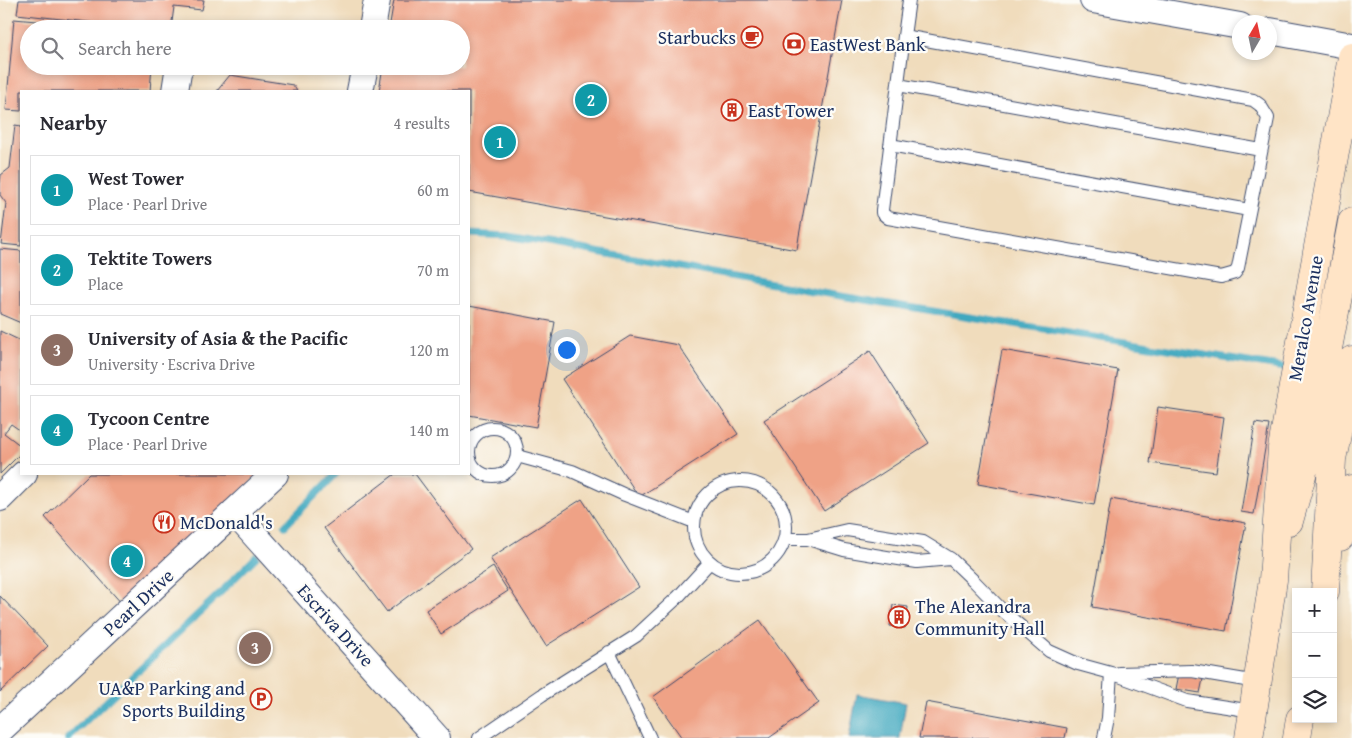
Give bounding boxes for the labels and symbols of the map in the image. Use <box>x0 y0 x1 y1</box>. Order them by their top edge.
north arrow <box>1232 15 1277 60</box>
place label: Starbucks <box>658 23 736 51</box>
cafe icon: Starbucks <box>740 25 764 49</box>
place label: EastWest Bank <box>810 30 926 58</box>
bank icon: EastWest Bank <box>782 32 806 56</box>
pin: 2 <box>575 81 607 119</box>
place label: East Tower <box>748 96 834 124</box>
building icon: East Tower <box>720 98 744 122</box>
pin: 1 <box>484 123 516 161</box>
street label: Meralco Avenue <box>1280 253 1330 383</box>
your location <box>554 337 580 363</box>
place label: McDonald's <box>180 508 273 536</box>
restaurant icon: McDonald's <box>152 510 176 534</box>
pin: 4 <box>111 542 143 580</box>
street label: Pearl Drive <box>96 562 180 642</box>
street label: Escriva Drive <box>291 577 381 673</box>
place label: The Alexandra Community Hall <box>915 592 1045 642</box>
building icon: The Alexandra Community Hall <box>887 605 911 629</box>
pin: 3 <box>239 629 271 667</box>
place label: UA&P Parking and Sports Building <box>99 674 246 724</box>
parking icon: UA&P Parking and Sports Building <box>249 687 273 711</box>

